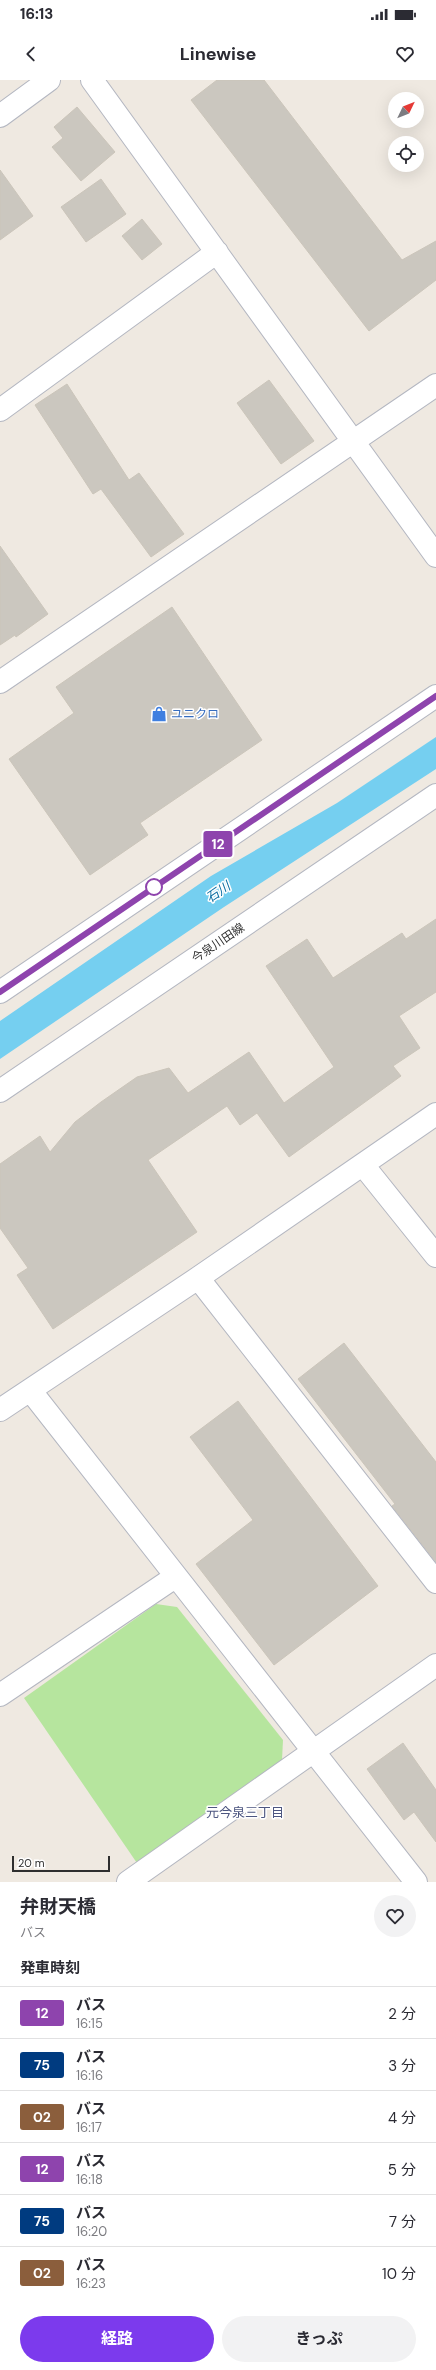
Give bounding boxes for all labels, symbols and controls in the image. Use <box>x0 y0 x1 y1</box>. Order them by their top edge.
text: 16:13 <box>20 4 53 24</box>
text: Linewise <box>180 42 256 66</box>
icon: back <box>20 43 42 65</box>
icon: heart <box>394 43 416 65</box>
north arrow <box>388 92 424 128</box>
map controls <box>388 92 424 172</box>
button: locate <box>388 136 424 172</box>
shop icon: ユニクロ <box>150 705 168 723</box>
place label: ユニクロ <box>171 706 219 722</box>
line badge: 12 <box>200 831 236 857</box>
text: 12 <box>211 835 225 853</box>
water label: 石川 <box>202 877 235 906</box>
unlabelled marker <box>145 878 163 896</box>
street label: 今泉川田線 <box>189 920 247 966</box>
district label: 元今泉三丁目 <box>206 1804 284 1821</box>
scale bar <box>12 1854 110 1873</box>
text: 20 m <box>18 1856 44 1870</box>
text: 弁財天橋 <box>20 1894 96 1919</box>
button: heart <box>374 1895 416 1937</box>
text: バス <box>20 1924 46 1941</box>
text: 発車時刻 <box>20 1958 80 1978</box>
text: バス <box>76 1995 106 2015</box>
text: 12 <box>35 2004 49 2022</box>
text: 2 分 <box>388 2004 416 2024</box>
text: 16:15 <box>76 2015 103 2032</box>
text: バス <box>76 2047 106 2067</box>
text: 75 <box>34 2056 50 2074</box>
text: 3 分 <box>388 2056 416 2076</box>
text: 16:16 <box>76 2067 103 2084</box>
text: バス <box>76 2099 106 2119</box>
text: 02 <box>33 2108 51 2126</box>
text: 4 分 <box>388 2108 416 2128</box>
text: 16:17 <box>76 2119 102 2136</box>
text: バス <box>76 2151 106 2171</box>
text: 12 <box>35 2160 49 2178</box>
text: 5 分 <box>388 2160 416 2180</box>
text: 16:18 <box>76 2171 103 2188</box>
text: バス <box>76 2203 106 2223</box>
text: 75 <box>34 2212 50 2230</box>
text: 7 分 <box>389 2212 416 2232</box>
text: 16:20 <box>76 2223 107 2240</box>
text: バス <box>76 2255 106 2275</box>
text: 02 <box>33 2264 51 2282</box>
text: 10 分 <box>382 2264 416 2284</box>
text: 16:23 <box>76 2275 106 2292</box>
button: 経路 <box>20 2316 214 2362</box>
button: きっぷ <box>222 2316 416 2362</box>

